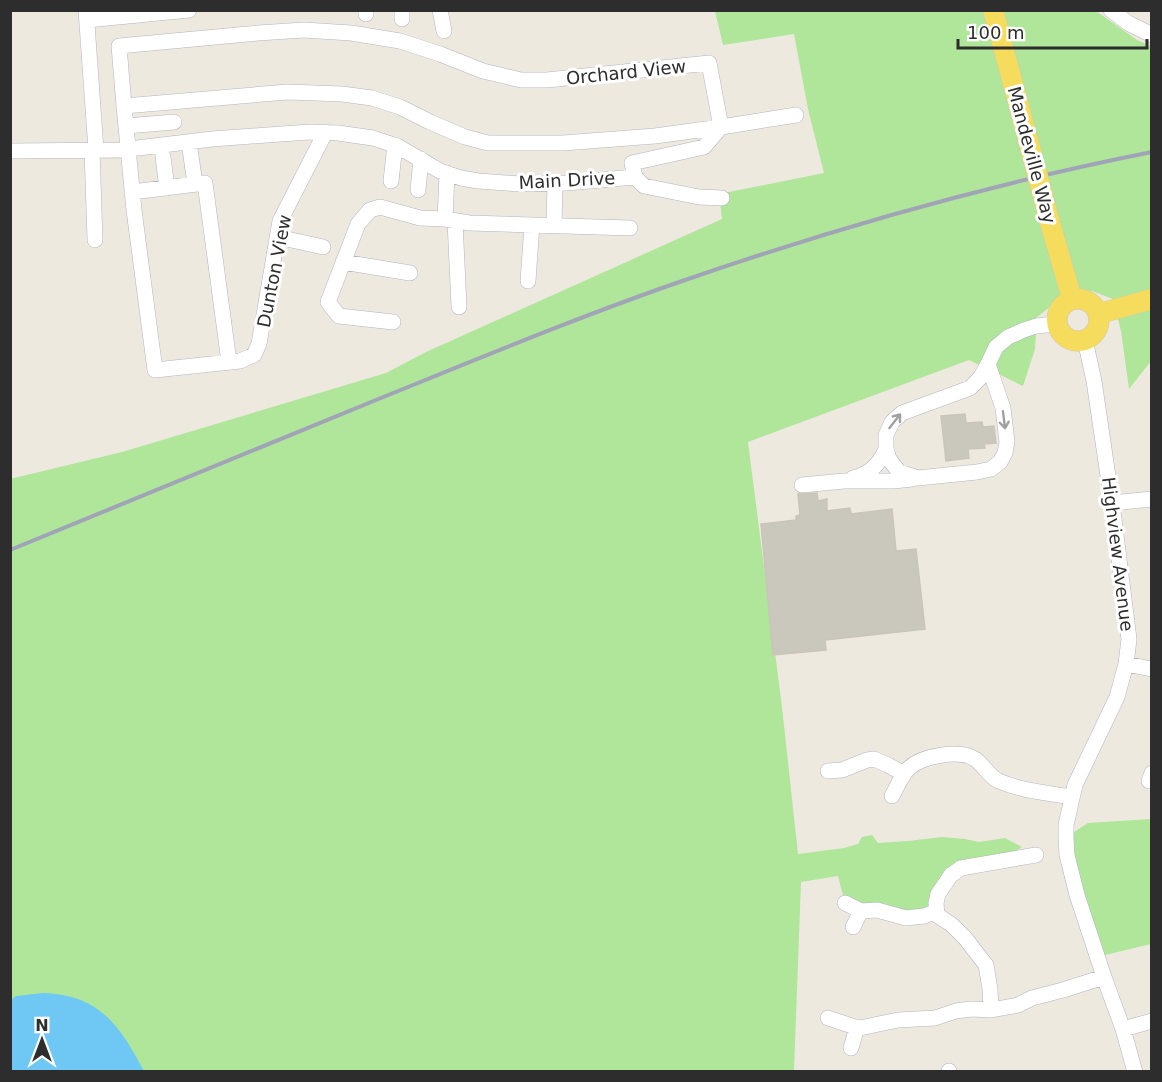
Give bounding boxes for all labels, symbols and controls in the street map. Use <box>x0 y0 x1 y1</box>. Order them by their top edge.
scale bar <box>958 12 1147 50</box>
text: 100 m <box>967 22 1025 43</box>
street label: Orchard View <box>565 55 687 89</box>
street label: Mandeville Way <box>1004 84 1061 226</box>
street label: Main Drive <box>518 167 616 193</box>
street label: Dunton View <box>253 213 295 329</box>
one-way arrow <box>999 410 1010 430</box>
one-way arrow <box>889 413 902 429</box>
street label: Highview Avenue <box>1098 476 1138 632</box>
north arrow <box>12 1010 72 1070</box>
text: N <box>35 1016 49 1035</box>

